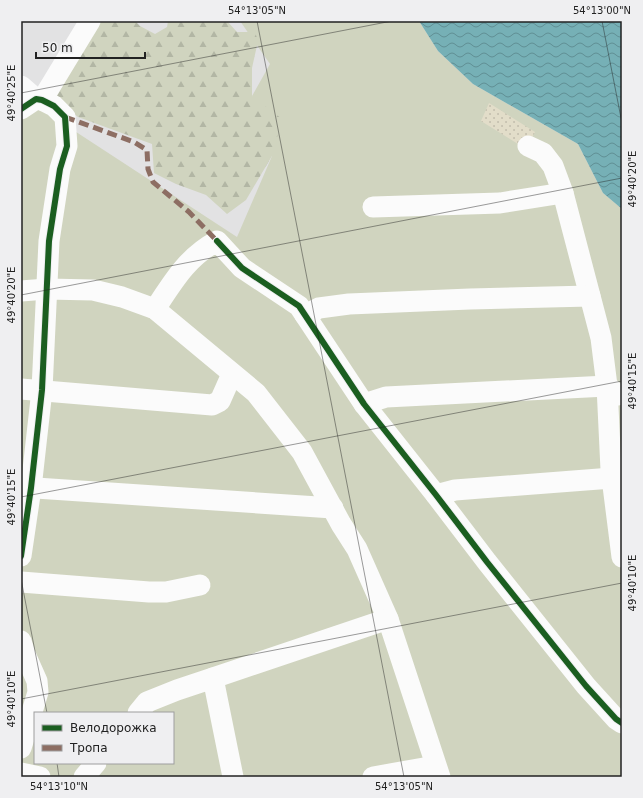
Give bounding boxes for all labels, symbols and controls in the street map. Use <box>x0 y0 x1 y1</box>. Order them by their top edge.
text: 54°13'05"N <box>228 5 286 16</box>
text: 54°13'00"N <box>573 5 631 16</box>
scale bar <box>36 34 145 60</box>
text: 50 m <box>42 41 73 55</box>
text: 49°40'25"E <box>6 65 17 121</box>
text: 49°40'20"E <box>627 151 638 207</box>
text: 49°40'20"E <box>6 267 17 323</box>
text: 49°40'15"E <box>627 353 638 409</box>
text: 49°40'15"E <box>6 469 17 525</box>
text: 49°40'10"E <box>627 555 638 611</box>
text: 49°40'10"E <box>6 671 17 727</box>
legend <box>34 712 174 764</box>
text: Велодорожка <box>70 721 157 735</box>
text: Тропа <box>69 741 108 755</box>
text: 54°13'10"N <box>30 781 88 792</box>
text: 54°13'05"N <box>375 781 433 792</box>

